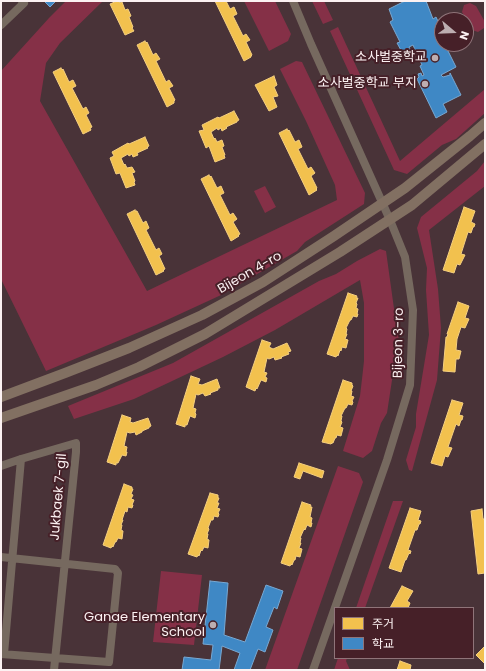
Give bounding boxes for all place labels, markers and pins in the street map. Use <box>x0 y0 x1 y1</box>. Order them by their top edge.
place label: 소사벌중학교 <box>355 50 427 66</box>
marker: 소사벌중학교 <box>430 53 440 63</box>
place label: 소사벌중학교 부지 <box>318 76 417 92</box>
marker: 소사벌중학교 부지 <box>420 79 430 89</box>
place label: Ganae Elementary School <box>84 610 205 641</box>
marker: Ganae Elementary School <box>208 620 218 630</box>

